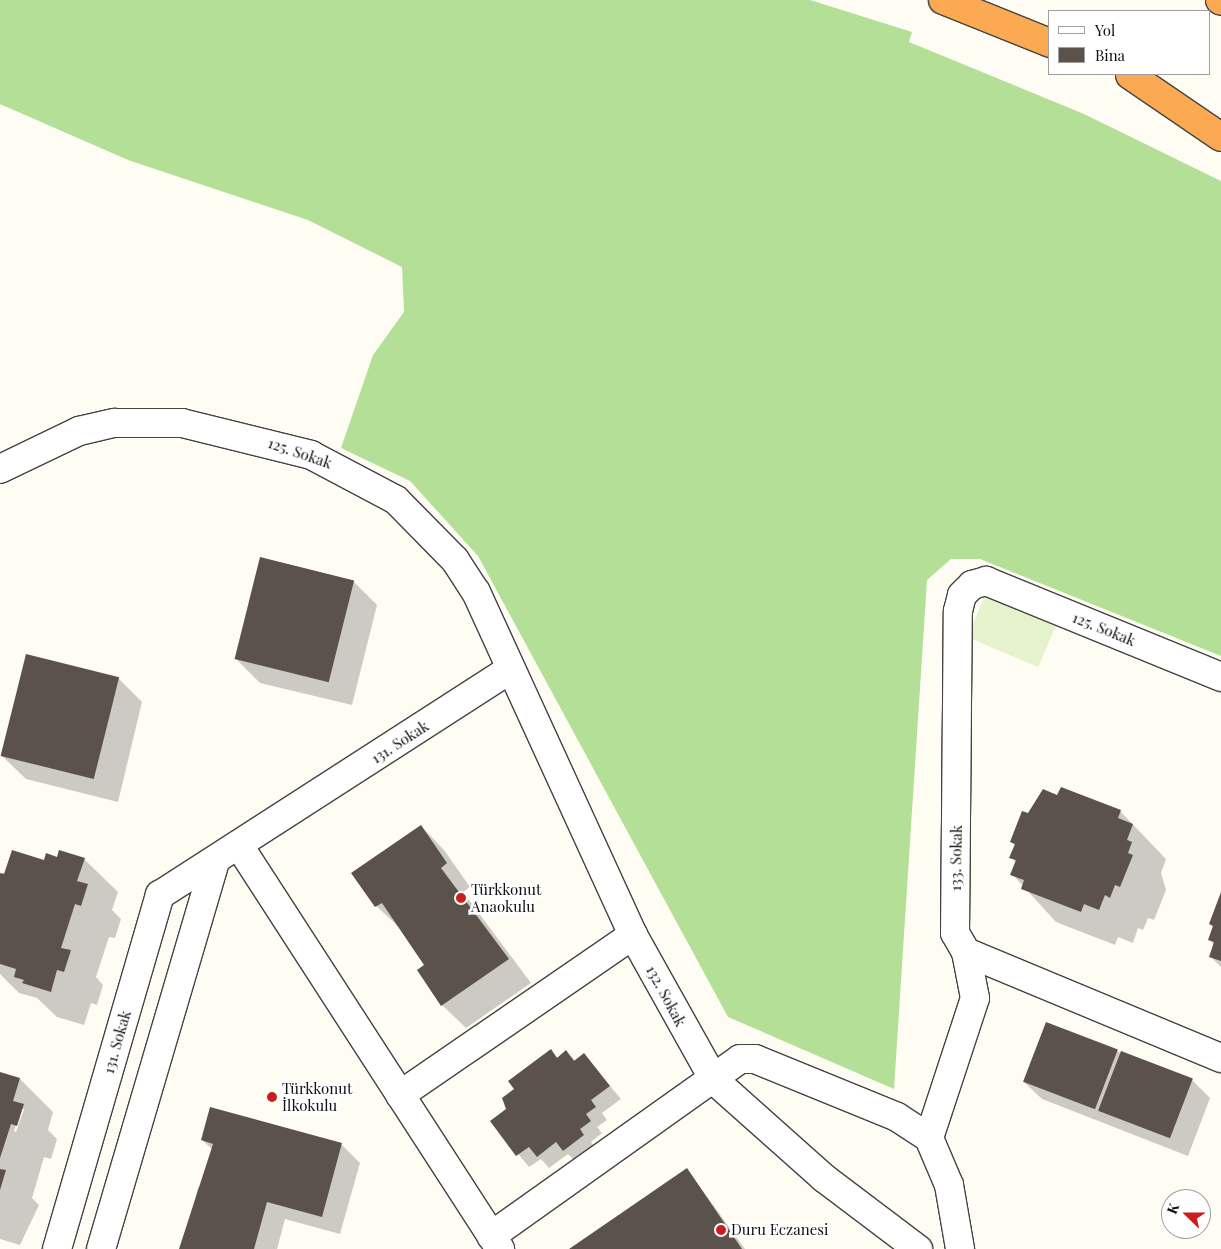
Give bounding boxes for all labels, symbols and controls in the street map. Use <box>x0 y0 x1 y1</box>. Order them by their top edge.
legend <box>1048 10 1211 75</box>
text: Yol <box>1095 20 1115 40</box>
text: Bina <box>1095 45 1125 65</box>
street label: 125. Sokak <box>266 434 334 472</box>
street label: 125. Sokak <box>1070 608 1138 650</box>
street label: 131. Sokak <box>368 717 432 767</box>
street label: 133. Sokak <box>946 825 966 891</box>
place label: Türkkonut Anaokulu <box>471 880 541 915</box>
marker: Türkkonut Anaokulu <box>455 892 467 904</box>
street label: 132. Sokak <box>642 962 690 1030</box>
street label: 131. Sokak <box>99 1008 135 1076</box>
place label: Türkkonut İlkokulu <box>282 1079 352 1114</box>
marker: Türkkonut İlkokulu <box>266 1091 278 1103</box>
north arrow <box>1161 1189 1211 1239</box>
text: K <box>1162 1200 1183 1217</box>
place label: Duru Eczanesi <box>731 1221 828 1239</box>
marker: Duru Eczanesi <box>715 1224 727 1236</box>

